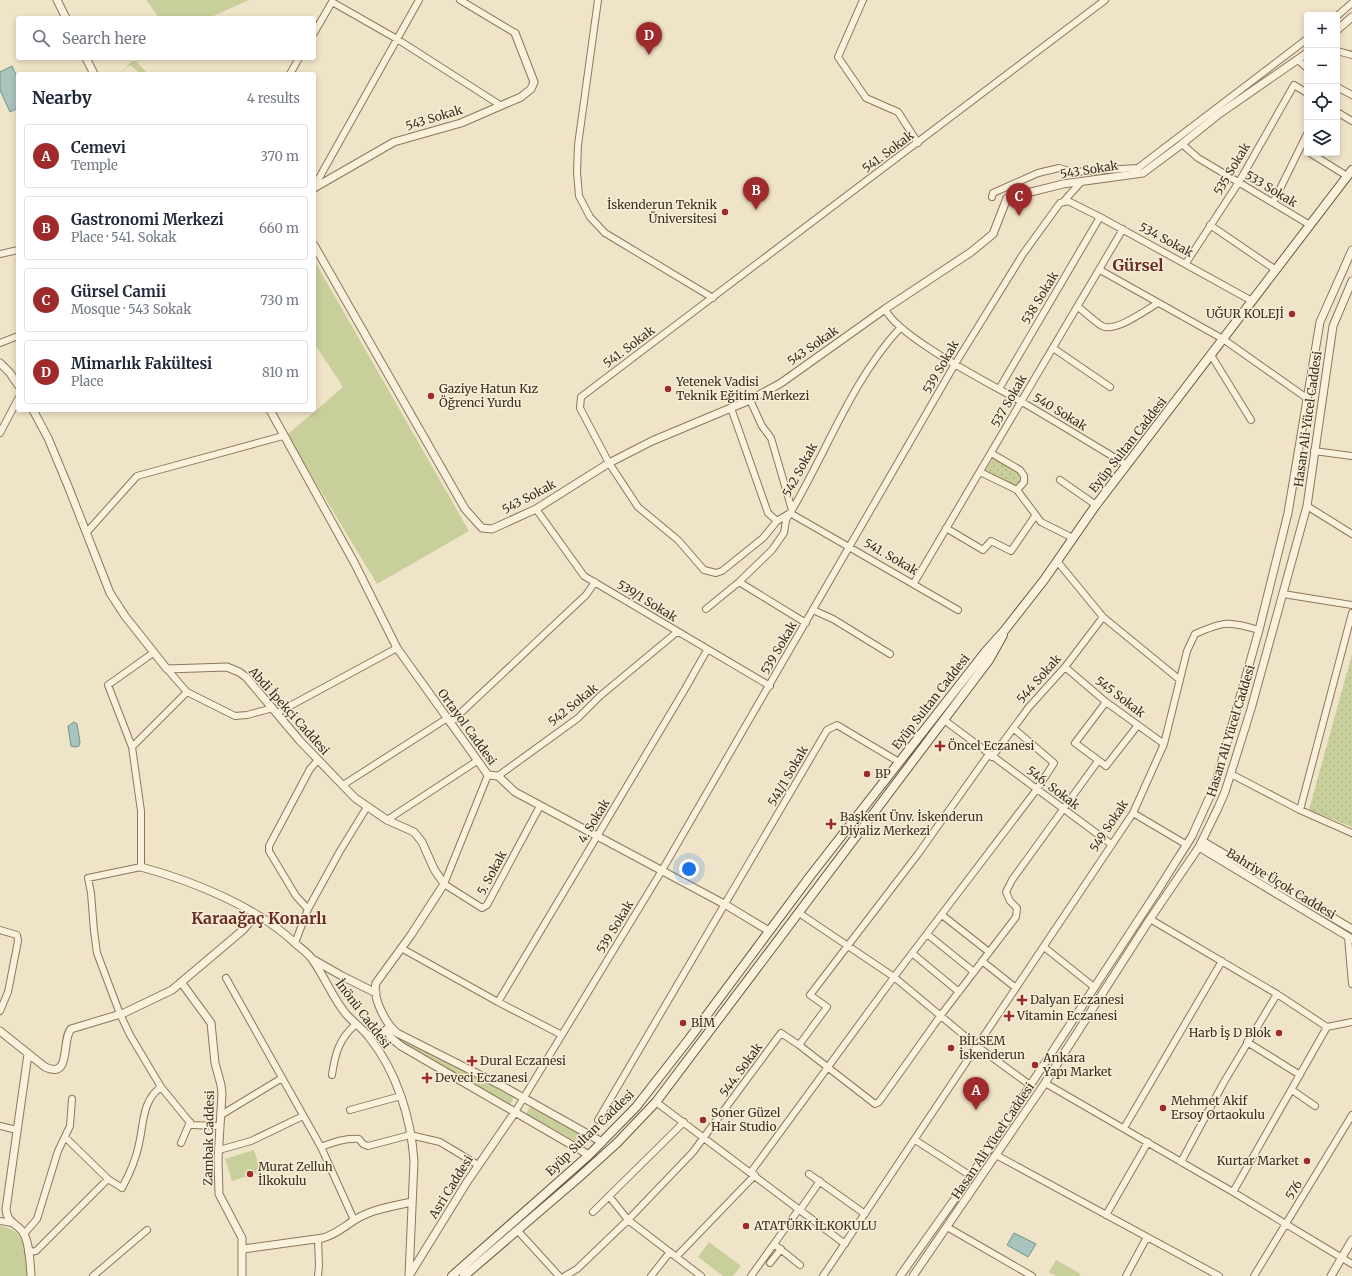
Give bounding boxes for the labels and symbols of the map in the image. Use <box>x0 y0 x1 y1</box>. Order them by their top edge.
pin: D <box>636 22 662 55</box>
street label: 543 Sokak <box>404 102 464 133</box>
street label: 541. Sokak <box>859 127 917 176</box>
street label: 535 Sokak <box>1210 140 1253 198</box>
street label: 543 Sokak <box>1059 157 1119 181</box>
street label: 533 Sokak <box>1242 167 1300 210</box>
pin: B <box>743 177 769 210</box>
pin: C <box>1006 183 1032 216</box>
place label: İskenderun Teknik Üniversitesi <box>607 197 717 226</box>
marker: İskenderun Teknik Üniversitesi <box>720 207 730 217</box>
street label: 534 Sokak <box>1137 219 1196 260</box>
district label: Gürsel <box>1112 255 1164 275</box>
street label: 538 Sokak <box>1018 268 1061 327</box>
place label: UĞUR KOLEJİ <box>1206 305 1284 321</box>
marker: UĞUR KOLEJİ <box>1287 309 1297 319</box>
street label: 541. Sokak <box>600 322 658 371</box>
street label: 543 Sokak <box>784 322 841 369</box>
street label: 539 Sokak <box>919 337 962 396</box>
street label: Hasan Ali Yücel Caddesi <box>1291 350 1324 488</box>
street label: 537 Sokak <box>987 371 1030 430</box>
place label: Yetenek Vadisi Teknik Eğitim Merkezi <box>675 374 809 403</box>
place label: Gaziye Hatun Kız Öğrenci Yurdu <box>439 381 539 410</box>
marker: Yetenek Vadisi Teknik Eğitim Merkezi <box>663 384 673 394</box>
street label: 540 Sokak <box>1031 390 1090 434</box>
marker: Gaziye Hatun Kız Öğrenci Yurdu <box>426 391 436 401</box>
street label: Eyüp Sultan Caddesi <box>1086 394 1170 495</box>
street label: 542 Sokak <box>779 440 820 499</box>
street label: 543 Sokak <box>499 476 559 517</box>
street label: 541. Sokak <box>861 535 921 578</box>
street label: 539/1 Sokak <box>614 577 681 625</box>
street label: 539 Sokak <box>757 618 800 677</box>
street label: Eyüp Sultan Caddesi <box>889 651 973 752</box>
street label: 544 Sokak <box>1013 651 1064 706</box>
street label: Abdi İpekçi Caddesi <box>245 663 333 758</box>
street label: Hasan Ali Yücel Caddesi <box>1203 663 1258 799</box>
street label: 545 Sokak <box>1092 673 1149 721</box>
street label: 542 Sokak <box>545 680 601 729</box>
street label: Ortayol Caddesi <box>435 686 500 768</box>
place label: Öncel Eczanesi <box>948 738 1035 753</box>
marker: Öncel Eczanesi <box>935 741 945 751</box>
street label: 541/1 Sokak <box>764 743 811 808</box>
street label: 546. Sokak <box>1024 763 1083 813</box>
place label: BP <box>875 766 891 781</box>
marker: BP <box>862 769 872 779</box>
street label: 4. Sokak <box>575 796 613 846</box>
street label: 549 Sokak <box>1086 796 1131 855</box>
place label: Başkent Ünv. İskenderun Diyaliz Merkezi <box>840 809 983 838</box>
marker: Başkent Ünv. İskenderun Diyaliz Merkezi <box>825 818 837 830</box>
street label: Bahriye Üçok Caddesi <box>1224 845 1339 922</box>
street label: 5. Sokak <box>474 848 510 898</box>
your location <box>679 859 699 879</box>
street label: 539 Sokak <box>593 897 636 956</box>
district label: Karaağaç Konarlı <box>191 908 327 928</box>
street label: İnönü Caddesi <box>333 976 394 1051</box>
place label: Dalyan Eczanesi <box>1030 992 1124 1007</box>
marker: Dalyan Eczanesi <box>1017 995 1027 1005</box>
place label: Vitamin Eczanesi <box>1016 1008 1117 1023</box>
marker: Vitamin Eczanesi <box>1004 1011 1014 1021</box>
place label: BİM <box>691 1015 715 1030</box>
marker: BİM <box>678 1018 688 1028</box>
place label: Harb İş D Blok <box>1189 1025 1271 1040</box>
marker: Harb İş D Blok <box>1274 1028 1284 1038</box>
place label: BİLSEM İskenderun <box>959 1033 1025 1062</box>
street label: 544. Sokak <box>716 1040 765 1100</box>
marker: BİLSEM İskenderun <box>946 1043 956 1053</box>
place label: Ankara Yapı Market <box>1042 1050 1112 1079</box>
place label: Dural Eczanesi <box>480 1053 566 1068</box>
marker: Dural Eczanesi <box>467 1056 477 1066</box>
marker: Ankara Yapı Market <box>1030 1060 1040 1070</box>
place label: Deveci Eczanesi <box>435 1070 528 1085</box>
marker: Deveci Eczanesi <box>422 1073 432 1083</box>
pin: A <box>963 1077 989 1110</box>
street label: Hasan Ali Yücel Caddesi <box>949 1080 1037 1202</box>
street label: Eyüp Sultan Caddesi <box>542 1087 637 1179</box>
street label: Zambak Caddesi <box>200 1090 217 1186</box>
place label: Mehmet Akif Ersoy Ortaokulu <box>1171 1093 1265 1122</box>
marker: Mehmet Akif Ersoy Ortaokulu <box>1158 1103 1168 1113</box>
place label: Soner Güzel Hair Studio <box>711 1105 781 1134</box>
marker: Soner Güzel Hair Studio <box>698 1115 708 1125</box>
street label: Asri Caddesi <box>425 1152 476 1222</box>
place label: Kurtar Market <box>1217 1153 1299 1168</box>
marker: Kurtar Market <box>1302 1156 1312 1166</box>
place label: Murat Zelluh İlkokulu <box>258 1159 333 1188</box>
marker: Murat Zelluh İlkokulu <box>245 1169 255 1179</box>
street label: 576 <box>1282 1177 1305 1202</box>
place label: ATATÜRK İLKOKULU <box>753 1218 877 1233</box>
marker: ATATÜRK İLKOKULU <box>741 1221 751 1231</box>

